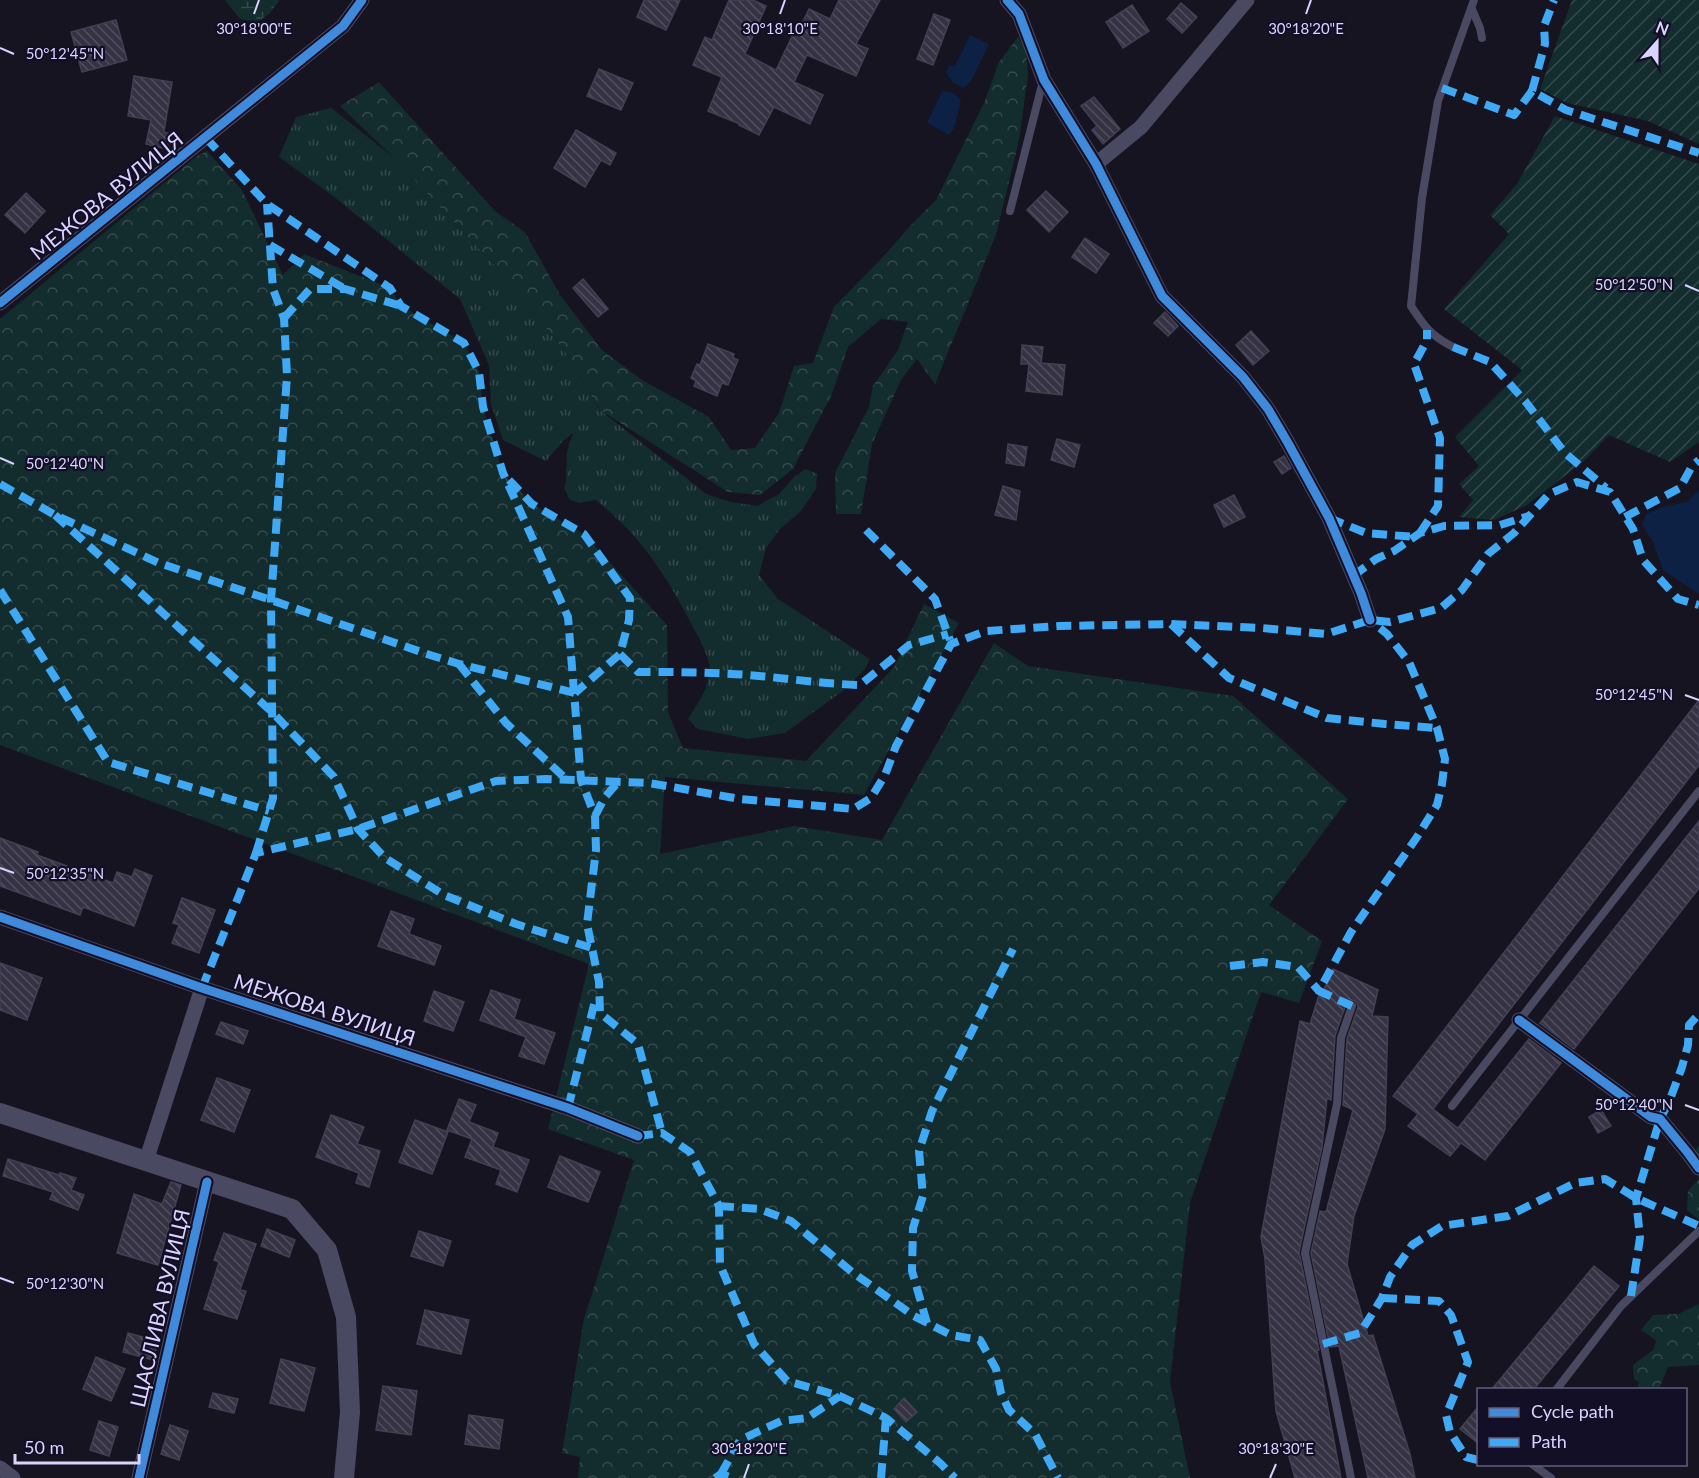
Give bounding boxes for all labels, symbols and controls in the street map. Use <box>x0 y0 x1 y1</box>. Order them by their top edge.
north arrow <box>1627 12 1687 72</box>
text: N <box>1653 16 1672 39</box>
text: 30°18'00"E <box>216 19 292 37</box>
text: 30°18'10"E <box>742 19 818 37</box>
text: 30°18'20"E <box>1268 19 1344 37</box>
text: 50°12'45"N <box>26 44 104 62</box>
street label: МЕЖОВА ВУЛИЦЯ <box>25 126 187 264</box>
text: 50°12'50"N <box>1595 275 1673 293</box>
text: 50°12'40"N <box>26 454 104 472</box>
text: 50°12'45"N <box>1595 685 1673 703</box>
text: 50°12'35"N <box>26 864 104 882</box>
street label: МЕЖОВА ВУЛИЦЯ <box>231 968 419 1050</box>
text: 50°12'40"N <box>1595 1095 1673 1113</box>
street label: ЩАСЛИВА ВУЛИЦЯ <box>124 1206 194 1410</box>
text: 50°12'30"N <box>26 1274 104 1292</box>
legend <box>1477 1388 1687 1466</box>
text: Cycle path <box>1531 1400 1614 1422</box>
scale bar <box>15 1427 140 1465</box>
text: Path <box>1531 1430 1567 1452</box>
text: 50 m <box>24 1436 64 1458</box>
text: 30°18'20"E <box>711 1439 787 1457</box>
text: 30°18'30"E <box>1238 1439 1314 1457</box>

